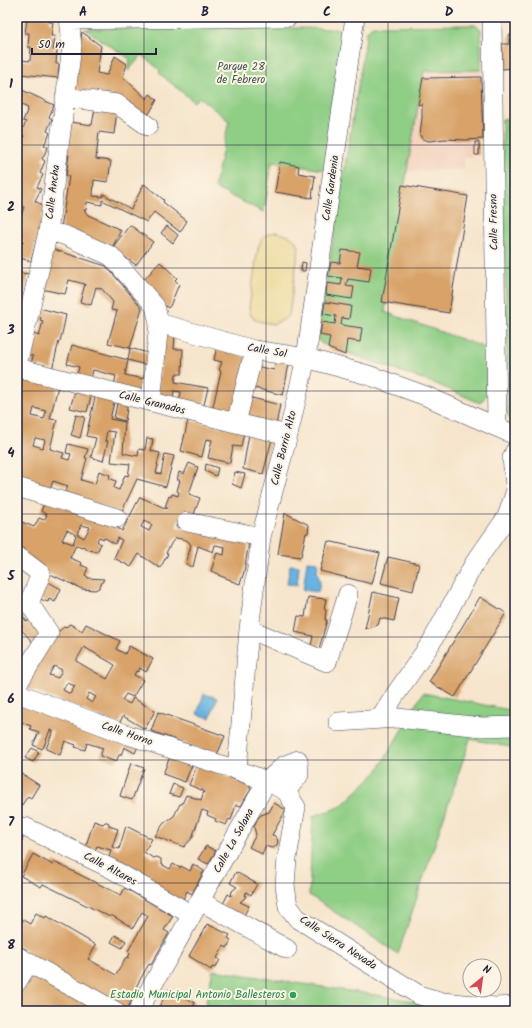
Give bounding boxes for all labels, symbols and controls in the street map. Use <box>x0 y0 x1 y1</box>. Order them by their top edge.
text: A <box>79 2 87 23</box>
text: B <box>201 2 209 23</box>
text: C <box>323 2 331 23</box>
text: D <box>445 2 454 23</box>
scale bar <box>32 30 156 56</box>
text: 50 m <box>38 35 65 54</box>
park label: Parque 28 de Febrero <box>217 58 265 89</box>
text: 1 <box>9 74 13 95</box>
street label: Calle Gardenia <box>317 154 345 222</box>
street label: Calle Ancha <box>41 164 65 220</box>
street label: Calle Fresno <box>485 194 503 250</box>
text: 2 <box>7 197 15 218</box>
text: 3 <box>6 320 15 341</box>
street label: Calle Sol <box>246 339 289 363</box>
street label: Calle Granados <box>117 386 188 420</box>
street label: Calle Barrio Alto <box>266 409 302 487</box>
text: 4 <box>7 443 15 464</box>
text: 5 <box>7 566 16 587</box>
text: 6 <box>7 689 15 710</box>
street label: Calle Horno <box>99 717 155 751</box>
street label: Calle La Solana <box>209 805 259 877</box>
text: 7 <box>8 812 15 833</box>
street label: Calle Altares <box>80 847 140 891</box>
street label: Calle Sierra Nevada <box>296 911 380 975</box>
text: 8 <box>7 935 15 956</box>
north arrow <box>462 958 502 998</box>
text: N <box>479 961 494 980</box>
place label: Estadio Municipal Antonio Ballesteros <box>110 986 285 1004</box>
marker: Estadio Municipal Antonio Ballesteros <box>288 990 298 1000</box>

